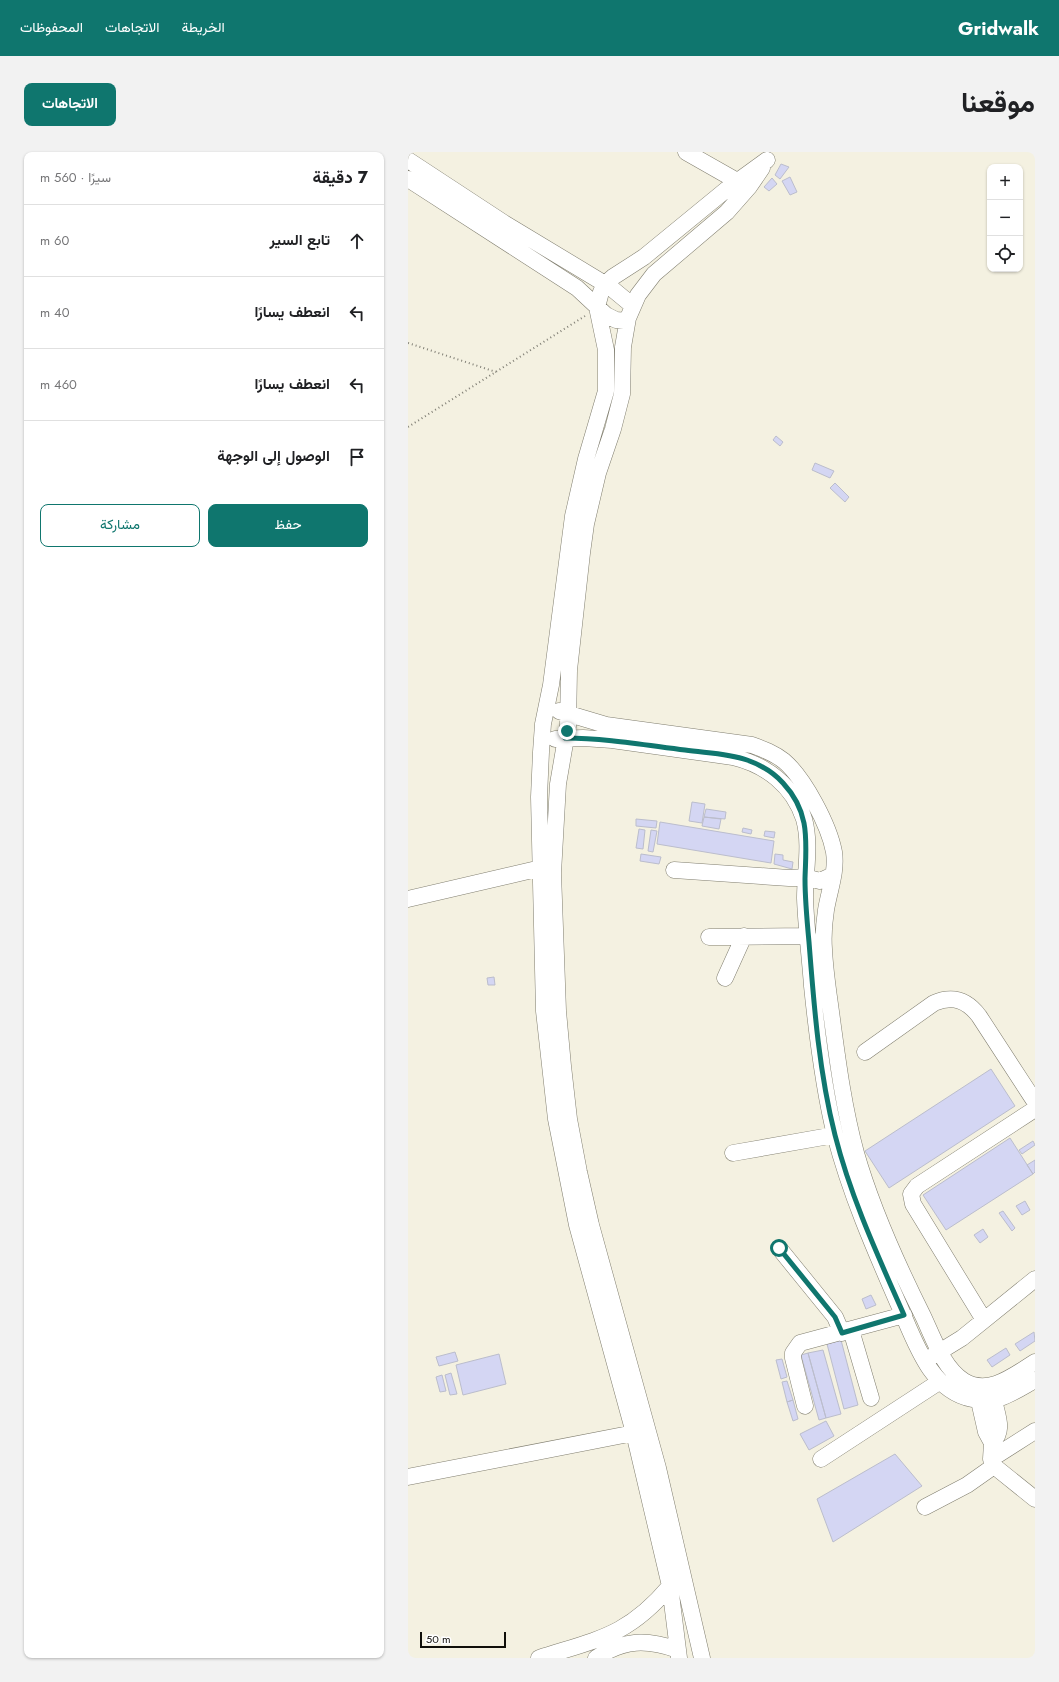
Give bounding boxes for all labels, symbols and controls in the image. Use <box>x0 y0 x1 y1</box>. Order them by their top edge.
text: Gridwalk <box>958 15 1039 42</box>
text: المحفوظات <box>20 17 83 37</box>
text: الاتجاهات <box>105 17 159 37</box>
text: الخريطة <box>181 17 225 37</box>
text: موقعنا <box>961 82 1035 123</box>
button: الاتجاهات <box>24 83 116 126</box>
map controls <box>987 164 1023 272</box>
button: + <box>987 164 1023 200</box>
text: 7 دقيقة <box>313 165 368 189</box>
text: سيرًا · 560 m <box>40 168 111 187</box>
button: − <box>987 200 1023 236</box>
text: تابع السير <box>270 229 330 251</box>
icon: ahead <box>346 230 368 252</box>
text: 60 m <box>40 231 69 250</box>
button: locate <box>987 236 1023 272</box>
text: انعطف يسارًا <box>255 301 330 323</box>
icon: left <box>346 302 368 324</box>
text: 40 m <box>40 303 69 322</box>
text: انعطف يسارًا <box>255 373 330 395</box>
icon: left <box>346 374 368 396</box>
text: 460 m <box>40 375 77 394</box>
text: الوصول إلى الوجهة <box>217 445 330 467</box>
icon: arrive <box>346 446 368 468</box>
button: مشاركة <box>40 504 200 547</box>
button: حفظ <box>208 504 368 547</box>
route end <box>558 722 576 740</box>
route start <box>770 1239 788 1257</box>
scale bar <box>420 1630 506 1649</box>
text: 50 m <box>426 1631 451 1647</box>

